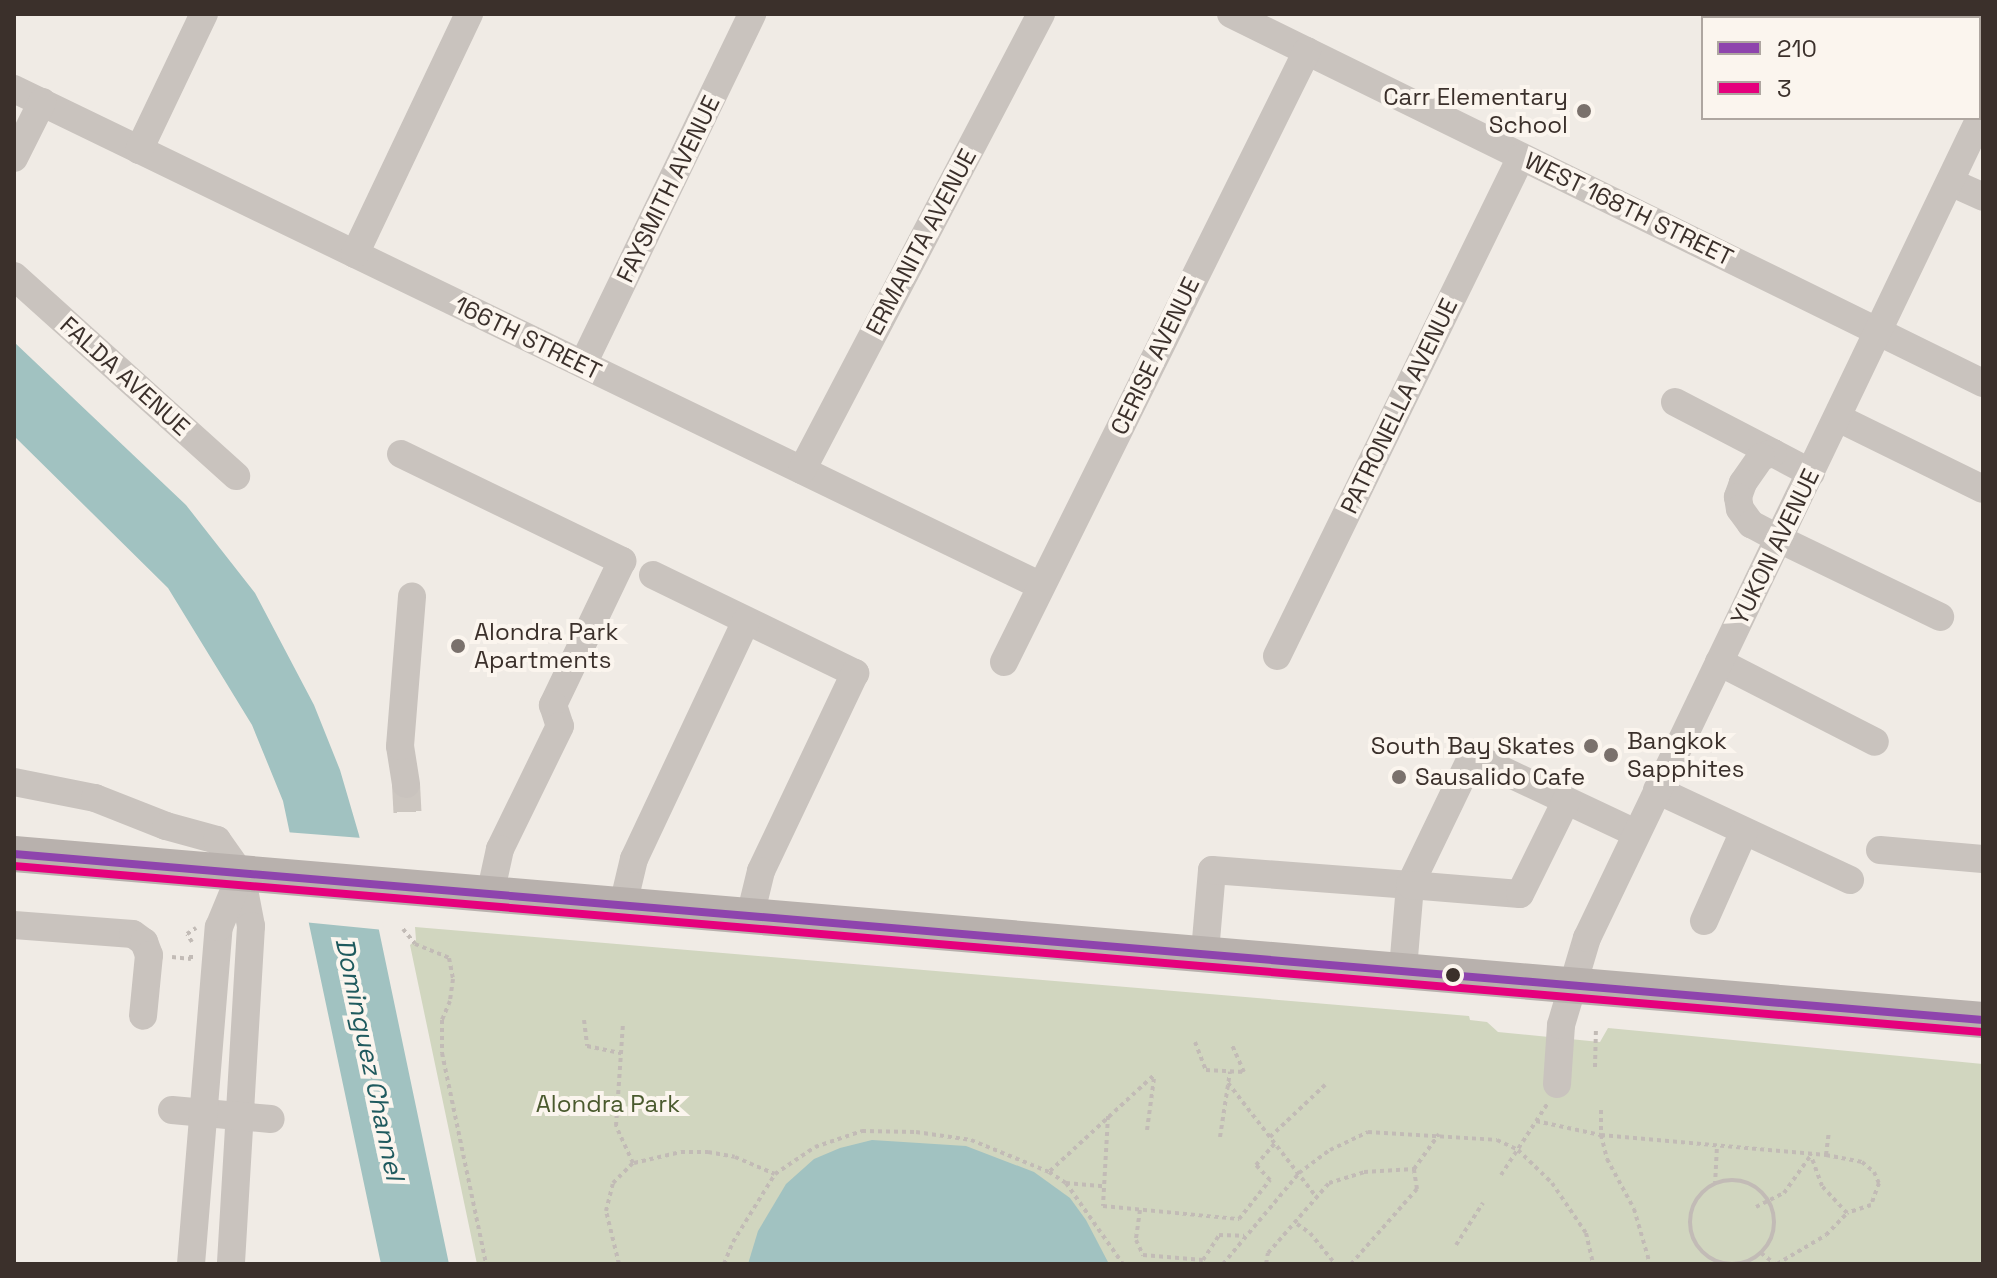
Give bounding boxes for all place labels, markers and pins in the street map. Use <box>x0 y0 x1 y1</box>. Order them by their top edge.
place label: Carr Elementary School <box>1383 83 1568 139</box>
marker: Carr Elementary School <box>1575 102 1593 120</box>
place label: Alondra Park Apartments <box>474 618 619 674</box>
marker: Alondra Park Apartments <box>449 637 467 655</box>
place label: Bangkok Sapphites <box>1627 727 1744 783</box>
place label: South Bay Skates <box>1371 732 1575 760</box>
marker: South Bay Skates <box>1582 737 1600 755</box>
marker: Bangkok Sapphites <box>1602 746 1620 764</box>
place label: Sausalido Cafe <box>1415 763 1585 791</box>
marker: Sausalido Cafe <box>1390 768 1408 786</box>
unlabelled marker <box>1445 967 1461 983</box>

